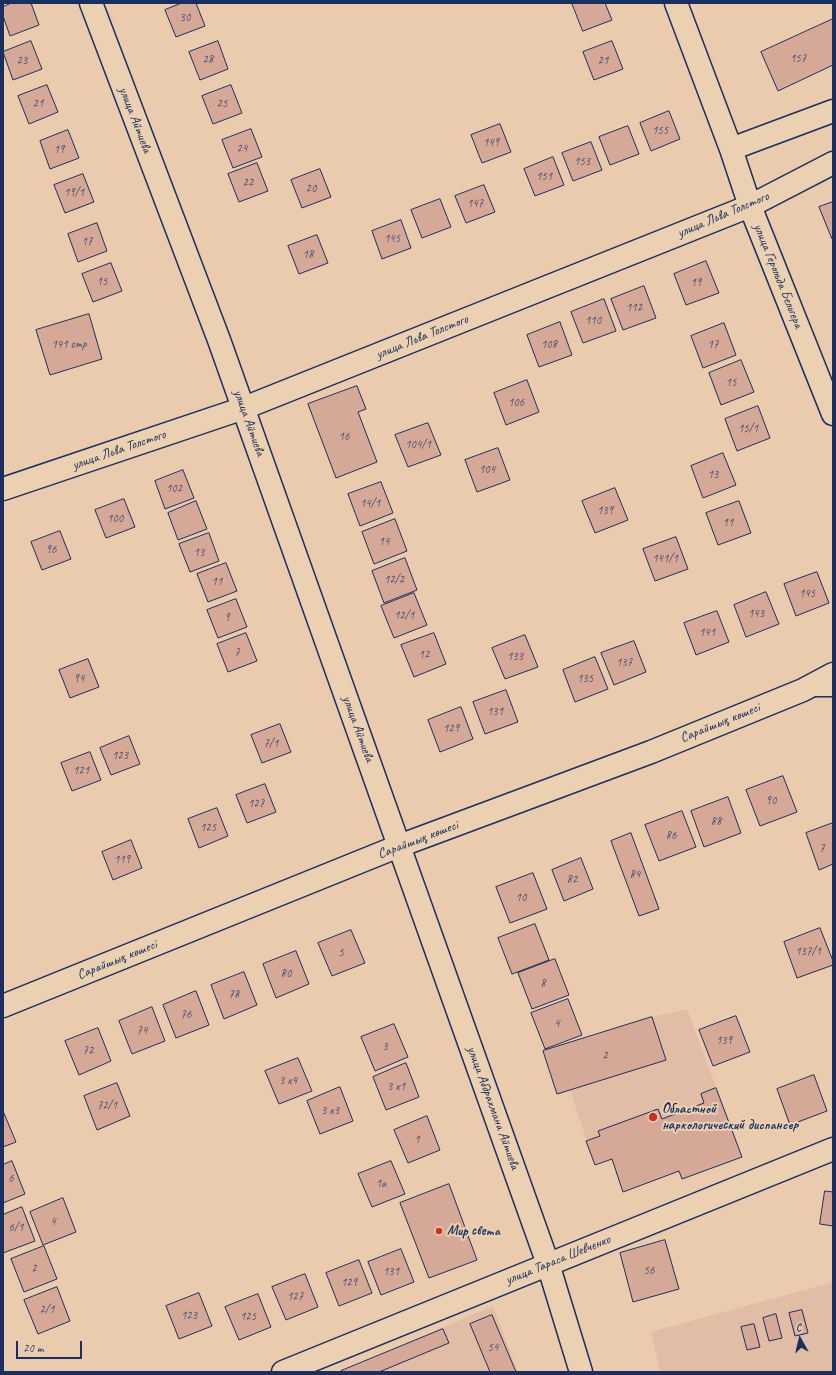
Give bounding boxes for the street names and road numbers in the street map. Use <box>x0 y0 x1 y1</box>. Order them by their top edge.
street label: улица Айтиева <box>115 84 155 156</box>
street label: улица Льва Толстого <box>675 188 771 242</box>
street label: улица Герольда Бельгера <box>749 221 807 331</box>
street label: улица Льва Толстого <box>373 311 471 363</box>
street label: улица Айтиева <box>229 387 269 459</box>
street label: улица Льва Толстого <box>70 426 168 474</box>
street label: улица Айтиева <box>338 693 378 765</box>
street label: Сарайшық көшесі <box>678 699 762 747</box>
street label: Сарайшық көшесі <box>375 817 461 863</box>
street label: Сарайшық көшесі <box>75 936 159 984</box>
street label: улица Абдрахмана Айтиева <box>463 1044 523 1172</box>
street label: улица Тараса Шевченко <box>503 1231 613 1289</box>

